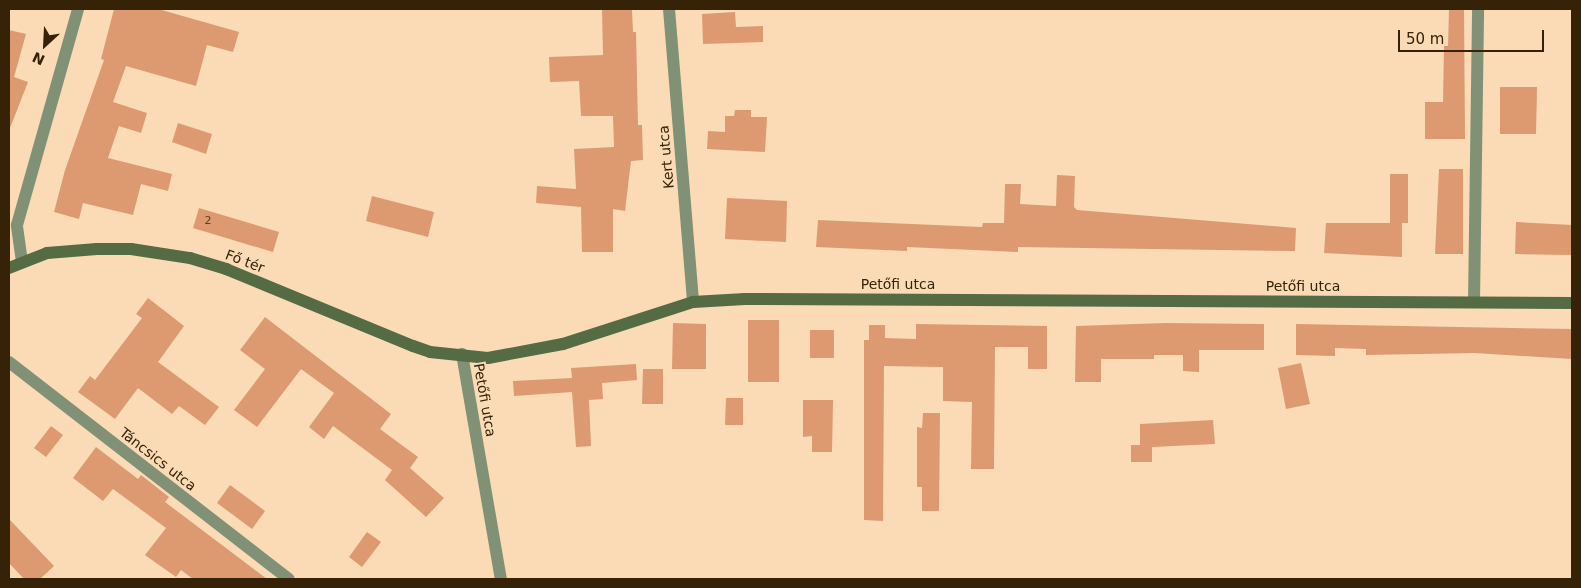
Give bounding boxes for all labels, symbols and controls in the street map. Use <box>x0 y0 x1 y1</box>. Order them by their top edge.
north arrow <box>20 20 70 70</box>
scale bar <box>1401 20 1547 52</box>
text: 50 m <box>1406 30 1444 48</box>
text: N <box>30 49 47 68</box>
street label: Kert utca <box>655 125 677 189</box>
house number: 2 <box>205 214 211 228</box>
street label: Fő tér <box>223 246 267 276</box>
street label: Petőfi utca <box>861 276 935 292</box>
street label: Petőfi utca <box>1266 278 1340 294</box>
street label: Petőfi utca <box>470 362 500 438</box>
street label: Táncsics utca <box>116 424 200 494</box>

